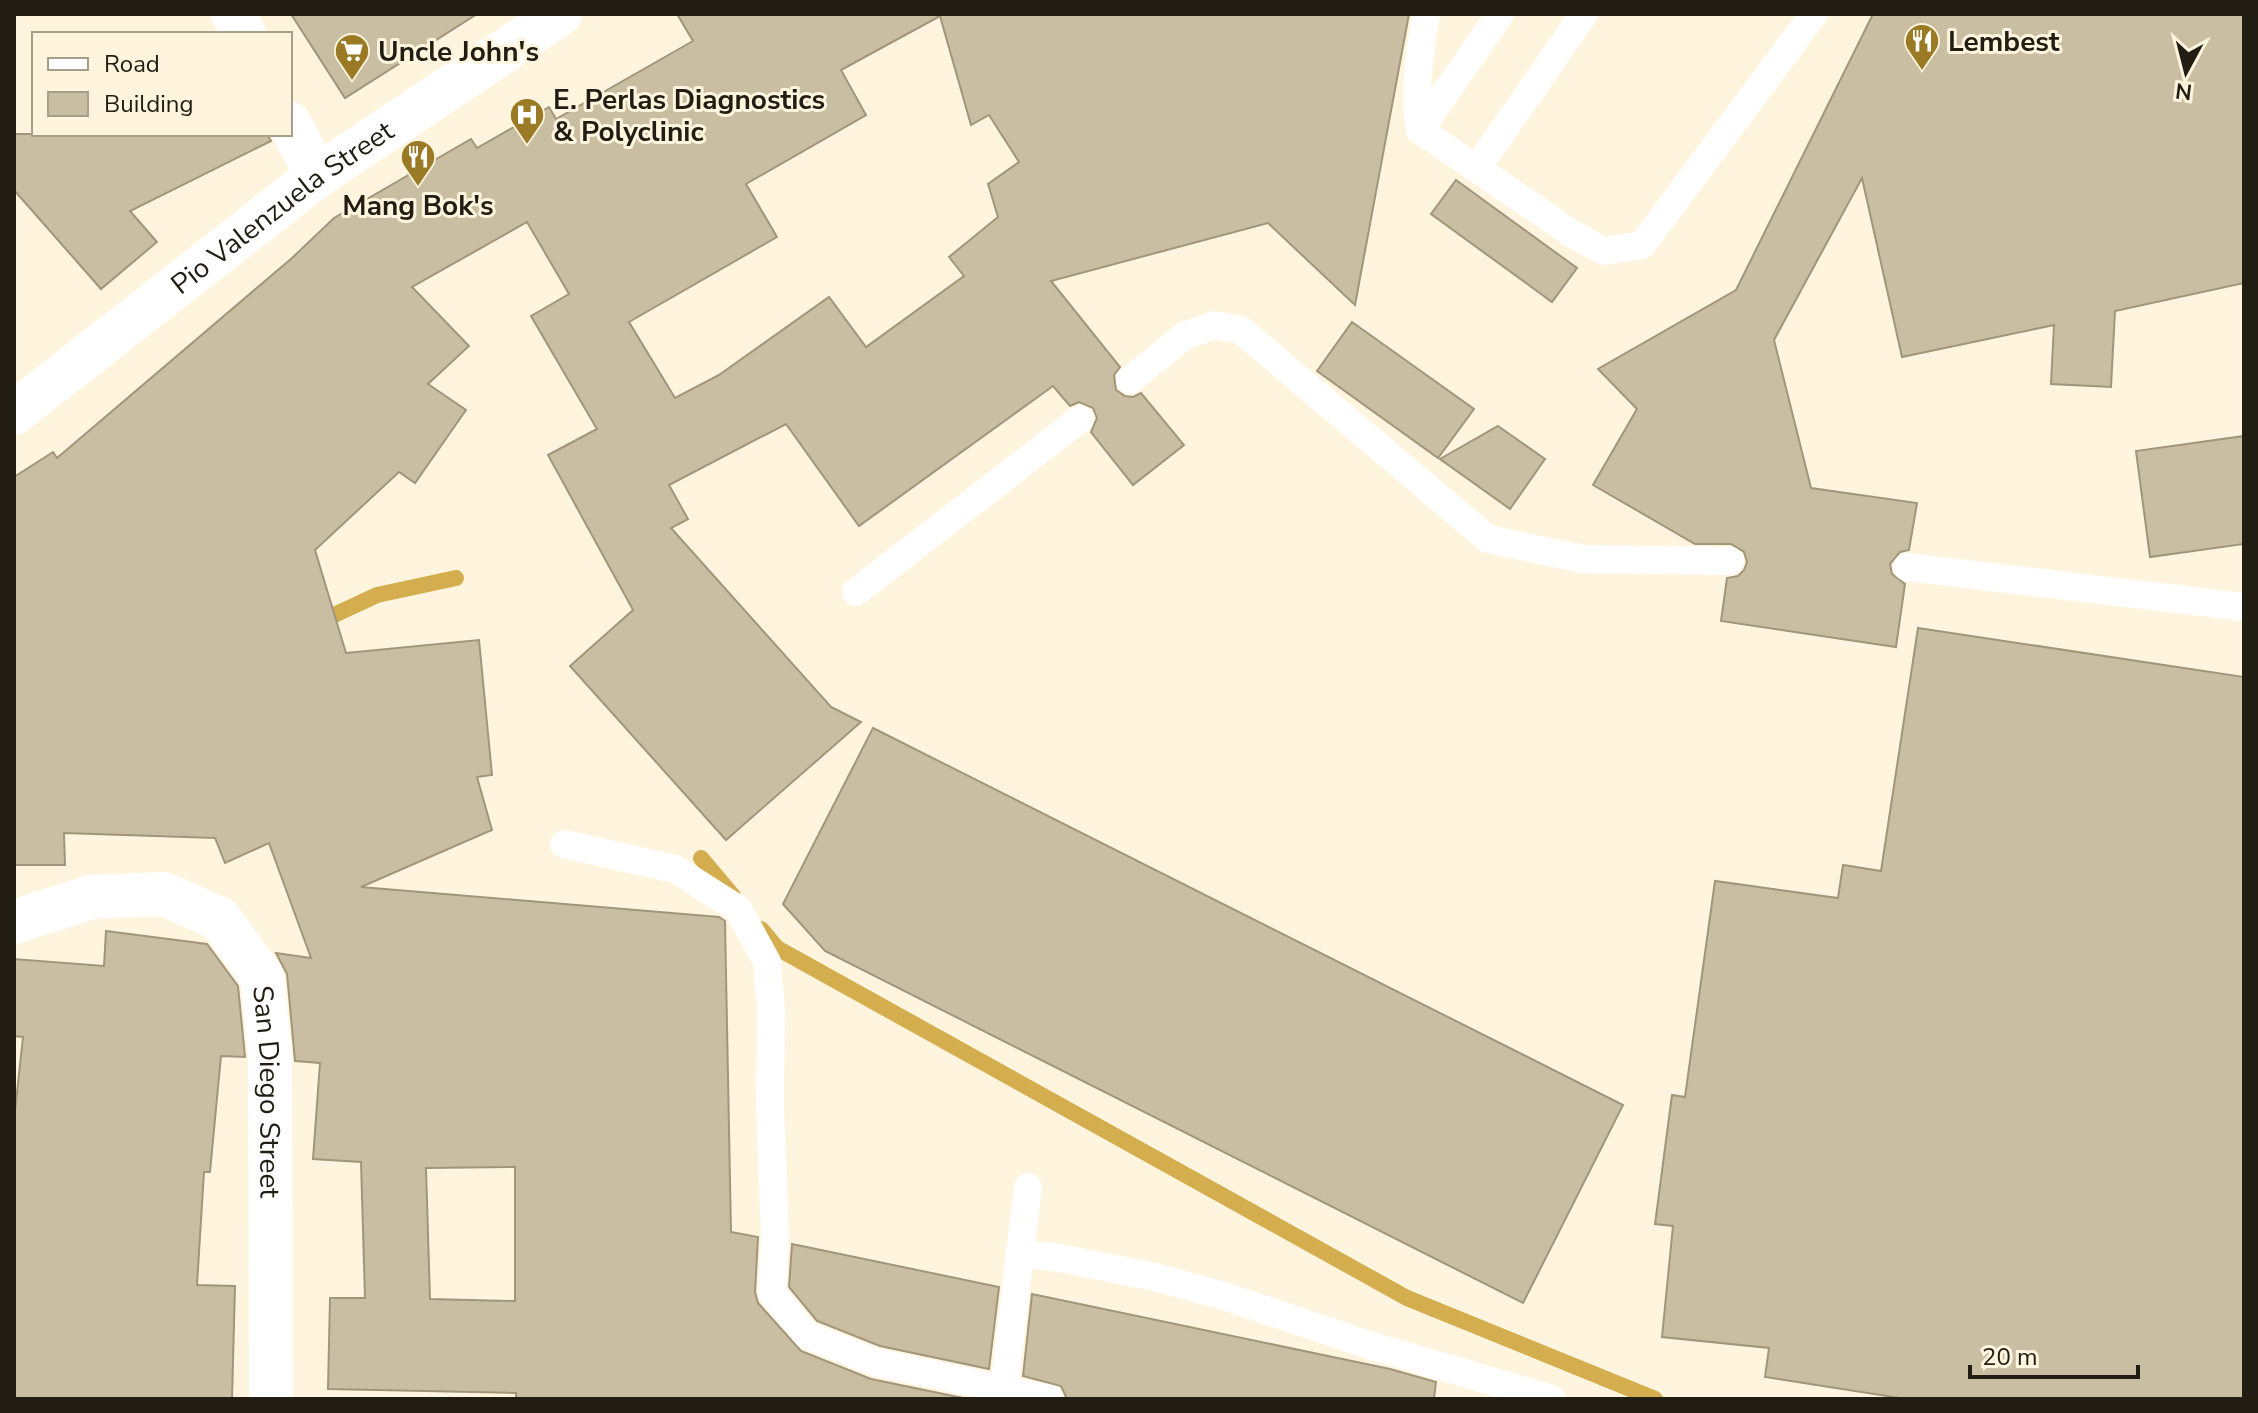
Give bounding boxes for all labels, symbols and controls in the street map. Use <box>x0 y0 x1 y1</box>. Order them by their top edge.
restaurant icon: Lembest <box>1903 22 1941 72</box>
place label: Lembest <box>1948 23 2060 61</box>
legend <box>32 32 292 136</box>
supermarket icon: Uncle John's <box>333 32 371 82</box>
north arrow <box>2146 32 2226 112</box>
place label: Uncle John's <box>378 33 539 71</box>
text: Road <box>104 48 160 80</box>
text: N <box>2174 75 2194 107</box>
place label: E. Perlas Diagnostics & Polyclinic <box>553 81 825 151</box>
text: Building <box>104 88 194 120</box>
hospital icon: E. Perlas Diagnostics & Polyclinic <box>508 96 546 146</box>
street label: Pio Valenzuela Street <box>163 112 401 303</box>
restaurant icon: Mang Bok's <box>399 138 437 188</box>
place label: Mang Bok's <box>342 187 494 225</box>
street label: San Diego Street <box>243 984 289 1198</box>
scale bar <box>1970 1329 2138 1379</box>
text: 20 m <box>1982 1341 2038 1373</box>

